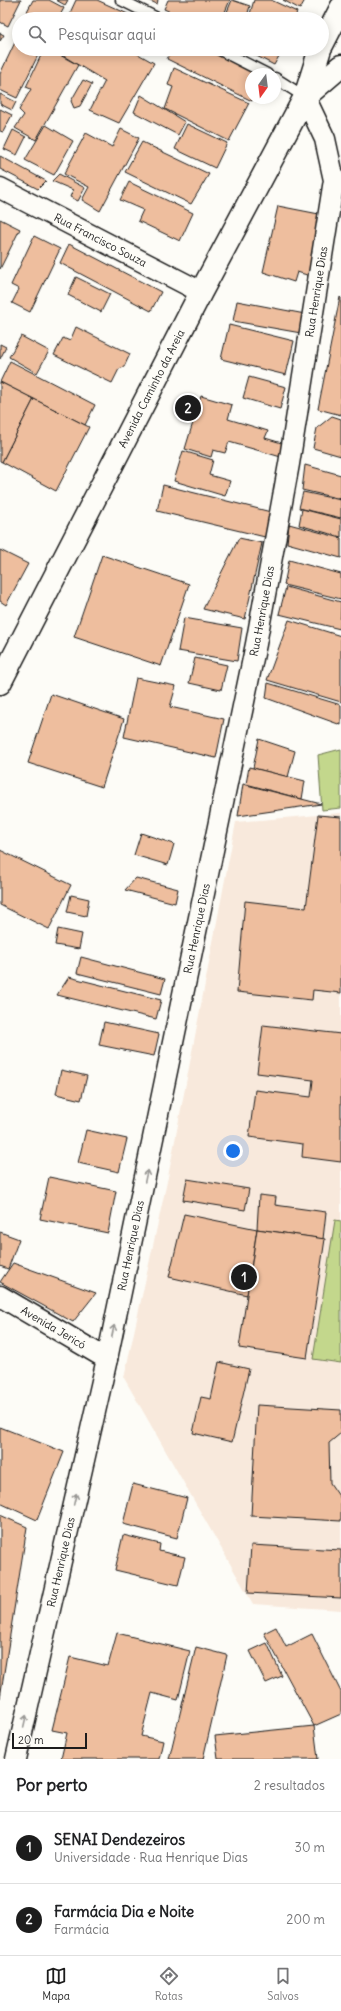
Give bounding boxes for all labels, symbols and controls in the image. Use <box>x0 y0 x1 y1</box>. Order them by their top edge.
search box <box>12 12 329 56</box>
icon: search <box>26 23 48 45</box>
text: Pesquisar aqui <box>58 25 156 44</box>
north arrow <box>245 68 281 104</box>
street label: Rua Francisco Souza <box>52 210 149 270</box>
street label: Rua Henrique Dias <box>302 245 330 338</box>
street label: Avenida Caminho da Areia <box>115 327 187 450</box>
pin: 2 <box>175 393 201 423</box>
street label: Rua Henrique Dias <box>247 565 277 658</box>
street label: Rua Henrique Dias <box>180 882 213 975</box>
your location <box>223 1141 243 1161</box>
one-way arrow <box>142 1170 150 1183</box>
street label: Rua Henrique Dias <box>114 1199 147 1292</box>
pin: 1 <box>231 1262 257 1292</box>
street label: Avenida Jericó <box>19 1303 88 1352</box>
one-way arrow <box>110 1325 118 1338</box>
one-way arrow <box>72 1492 80 1505</box>
street label: Rua Henrique Dias <box>44 1516 78 1608</box>
one-way arrow <box>22 1715 29 1728</box>
scale bar <box>12 1731 87 1750</box>
text: 20 m <box>18 1733 44 1747</box>
text: Por perto <box>16 1774 87 1796</box>
text: 2 resultados <box>254 1777 325 1794</box>
text: SENAI Dendezeiros <box>54 1830 185 1849</box>
text: 1 <box>26 1839 32 1856</box>
text: 30 m <box>295 1839 325 1856</box>
text: Universidade · Rua Henrique Dias <box>54 1849 248 1866</box>
text: Farmácia Dia e Noite <box>54 1902 194 1921</box>
text: 2 <box>25 1911 33 1928</box>
text: 200 m <box>286 1911 325 1928</box>
text: Farmácia <box>54 1921 109 1938</box>
tab: Mapa <box>42 1965 70 2003</box>
tab: Rotas <box>155 1965 183 2003</box>
tab: Salvos <box>267 1965 299 2003</box>

